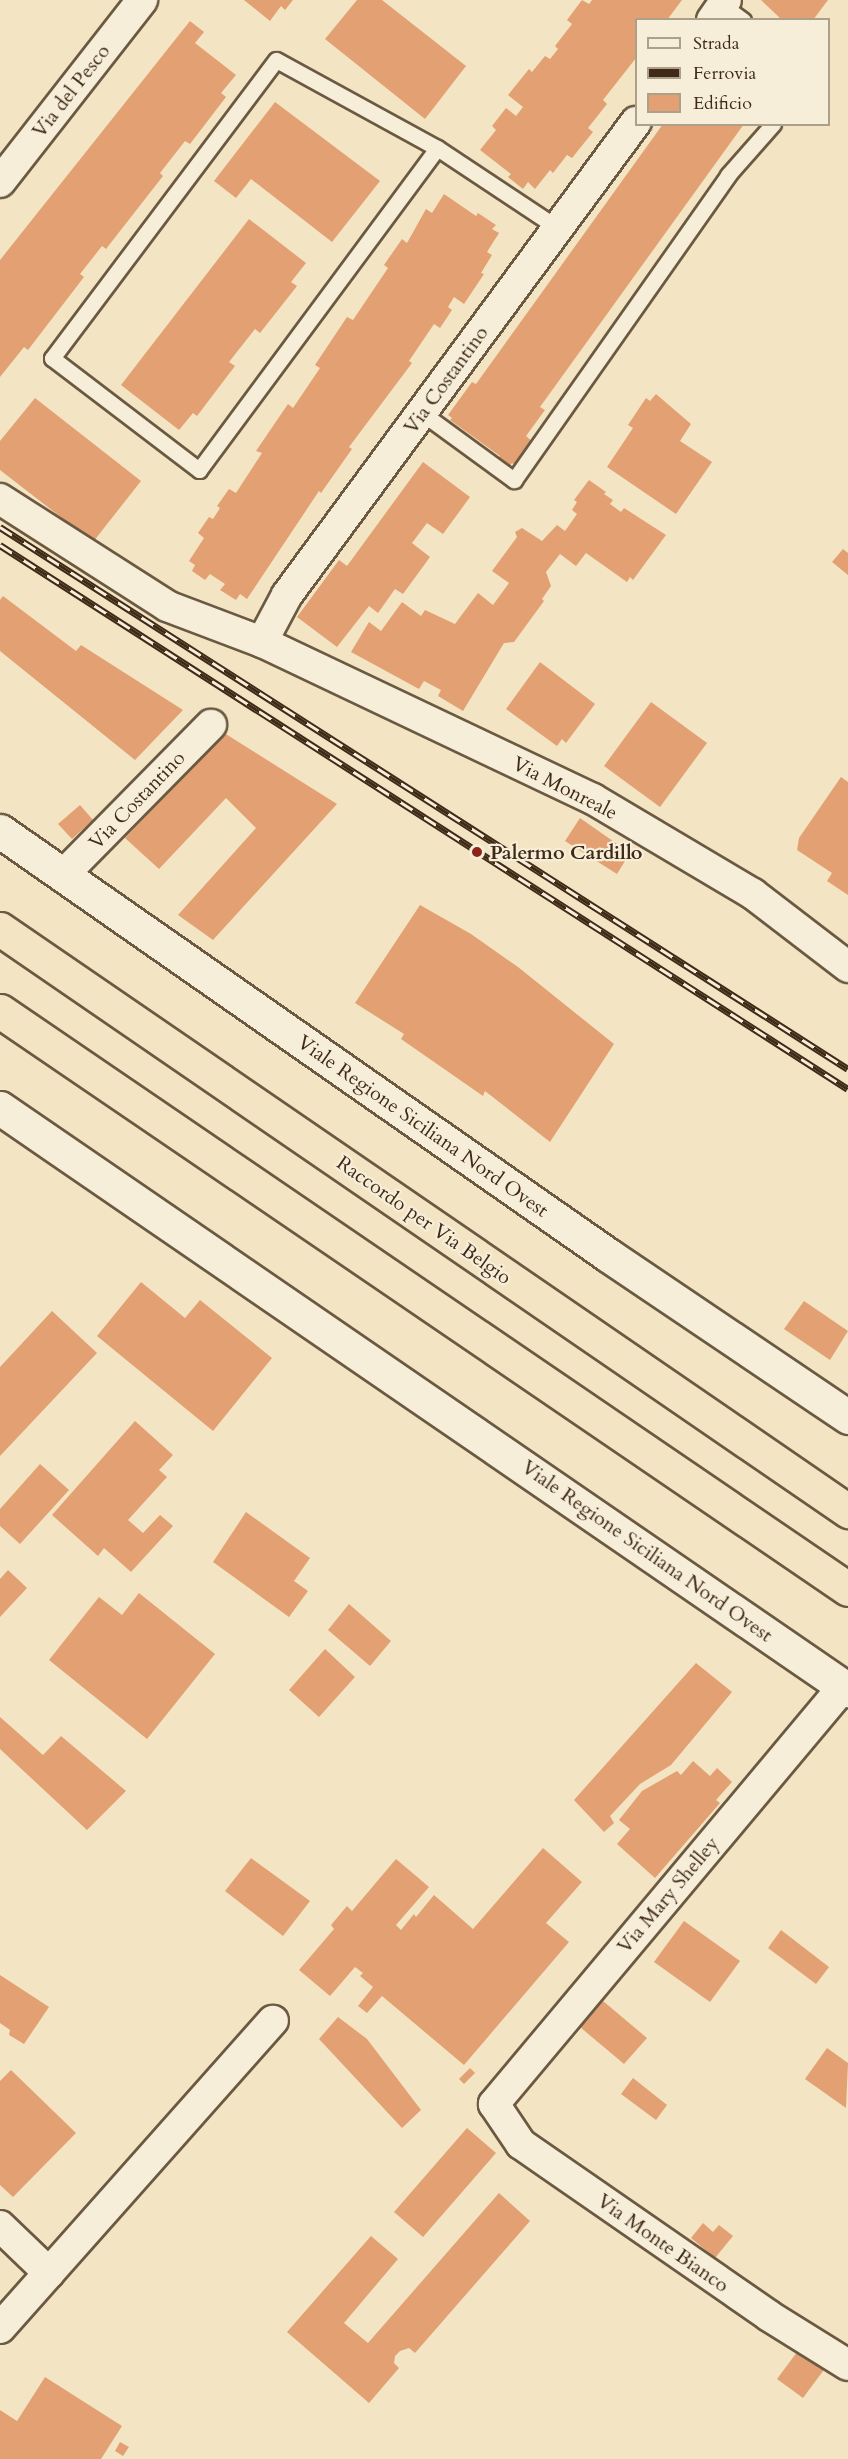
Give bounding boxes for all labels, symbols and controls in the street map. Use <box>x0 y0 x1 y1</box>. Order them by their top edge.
legend <box>635 18 830 126</box>
text: Strada <box>693 31 739 56</box>
street label: Via del Pesco <box>27 39 115 143</box>
text: Ferrovia <box>693 61 756 86</box>
text: Edificio <box>693 91 752 116</box>
street label: Via Costantino <box>399 321 493 439</box>
street label: Via Costantino <box>84 746 190 854</box>
street label: Via Monreale <box>509 751 621 825</box>
place label: Palermo Cardillo <box>490 840 643 864</box>
marker: Palermo Cardillo <box>468 843 486 861</box>
street label: Viale Regione Siciliana Nord Ovest <box>293 1030 553 1222</box>
street label: Raccordo per Via Belgio <box>332 1151 516 1289</box>
street label: Viale Regione Siciliana Nord Ovest <box>517 1455 777 1647</box>
street label: Via Mary Shelley <box>612 1832 724 1958</box>
street label: Via Monte Bianco <box>593 2189 733 2297</box>

